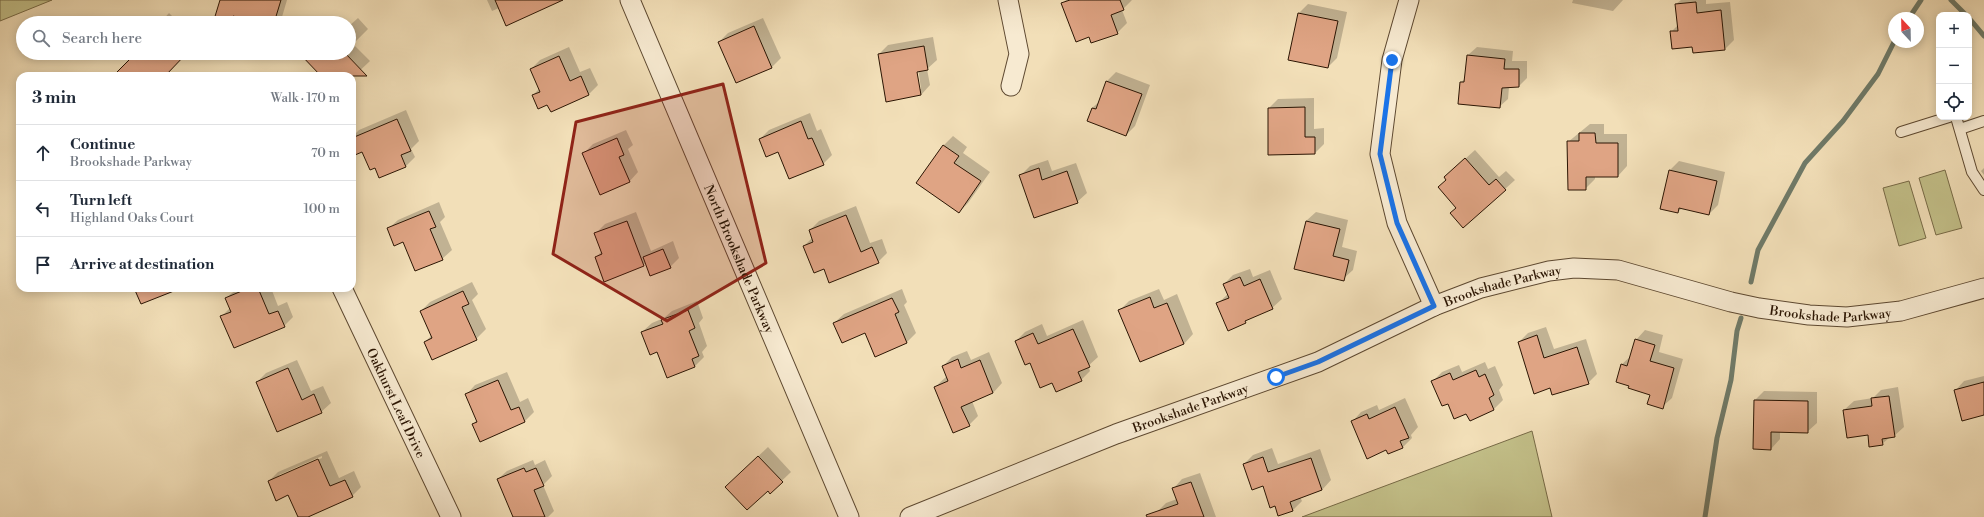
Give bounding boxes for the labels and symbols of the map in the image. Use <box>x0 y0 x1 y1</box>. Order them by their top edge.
north arrow <box>1888 12 1924 48</box>
route end <box>1383 51 1401 69</box>
street label: North Brookshade Parkway <box>700 182 778 337</box>
street label: Brookshade Parkway <box>1440 263 1563 311</box>
street label: Brookshade Parkway <box>1768 302 1893 326</box>
street label: Oakhurst Leaf Drive <box>363 346 429 461</box>
route start <box>1267 368 1285 386</box>
street label: Brookshade Parkway <box>1130 380 1252 437</box>

